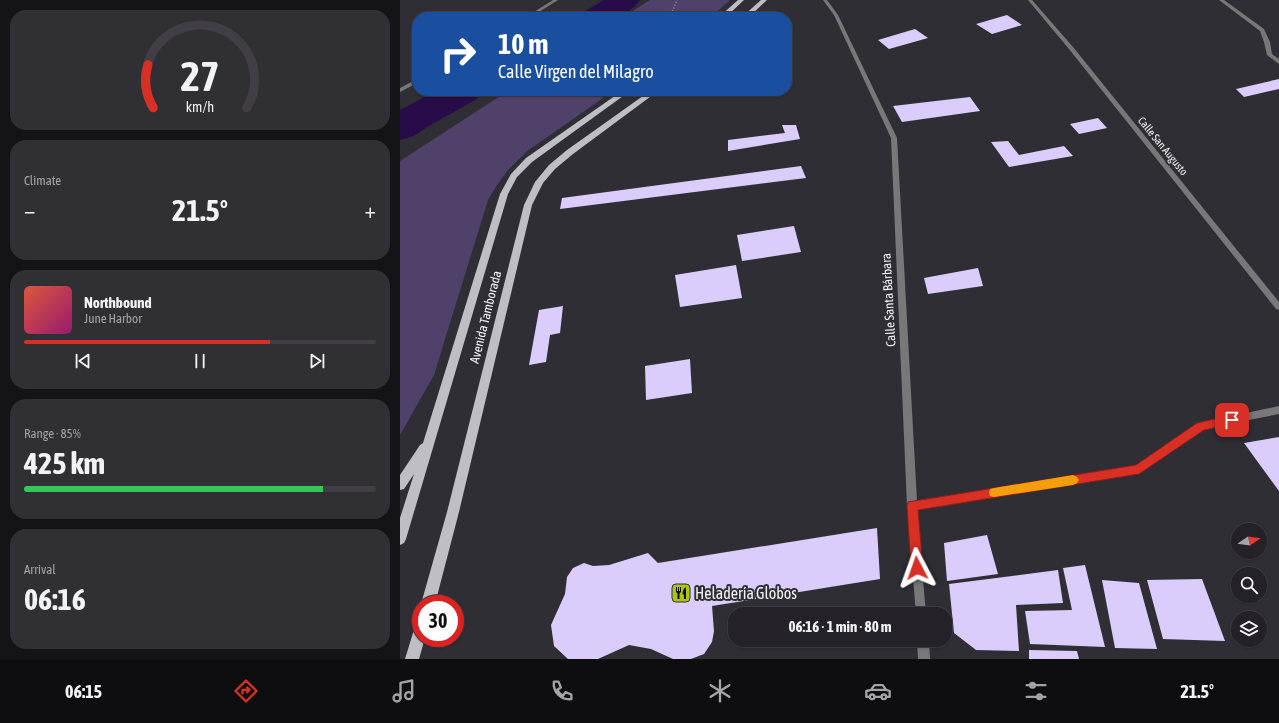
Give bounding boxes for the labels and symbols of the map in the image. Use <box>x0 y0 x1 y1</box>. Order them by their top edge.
street label: Calle San Augusto <box>1136 114 1190 178</box>
street label: Calle Santa Bárbara <box>879 253 898 347</box>
street label: Avenida Tamborada <box>467 269 504 365</box>
pin <box>1215 403 1249 437</box>
north arrow <box>1231 523 1267 559</box>
position arrow <box>896 547 938 589</box>
restaurant icon: Heladería Globos <box>670 582 692 604</box>
place label: Heladería Globos <box>695 584 797 602</box>
speed limit sign: 30 <box>412 595 464 647</box>

